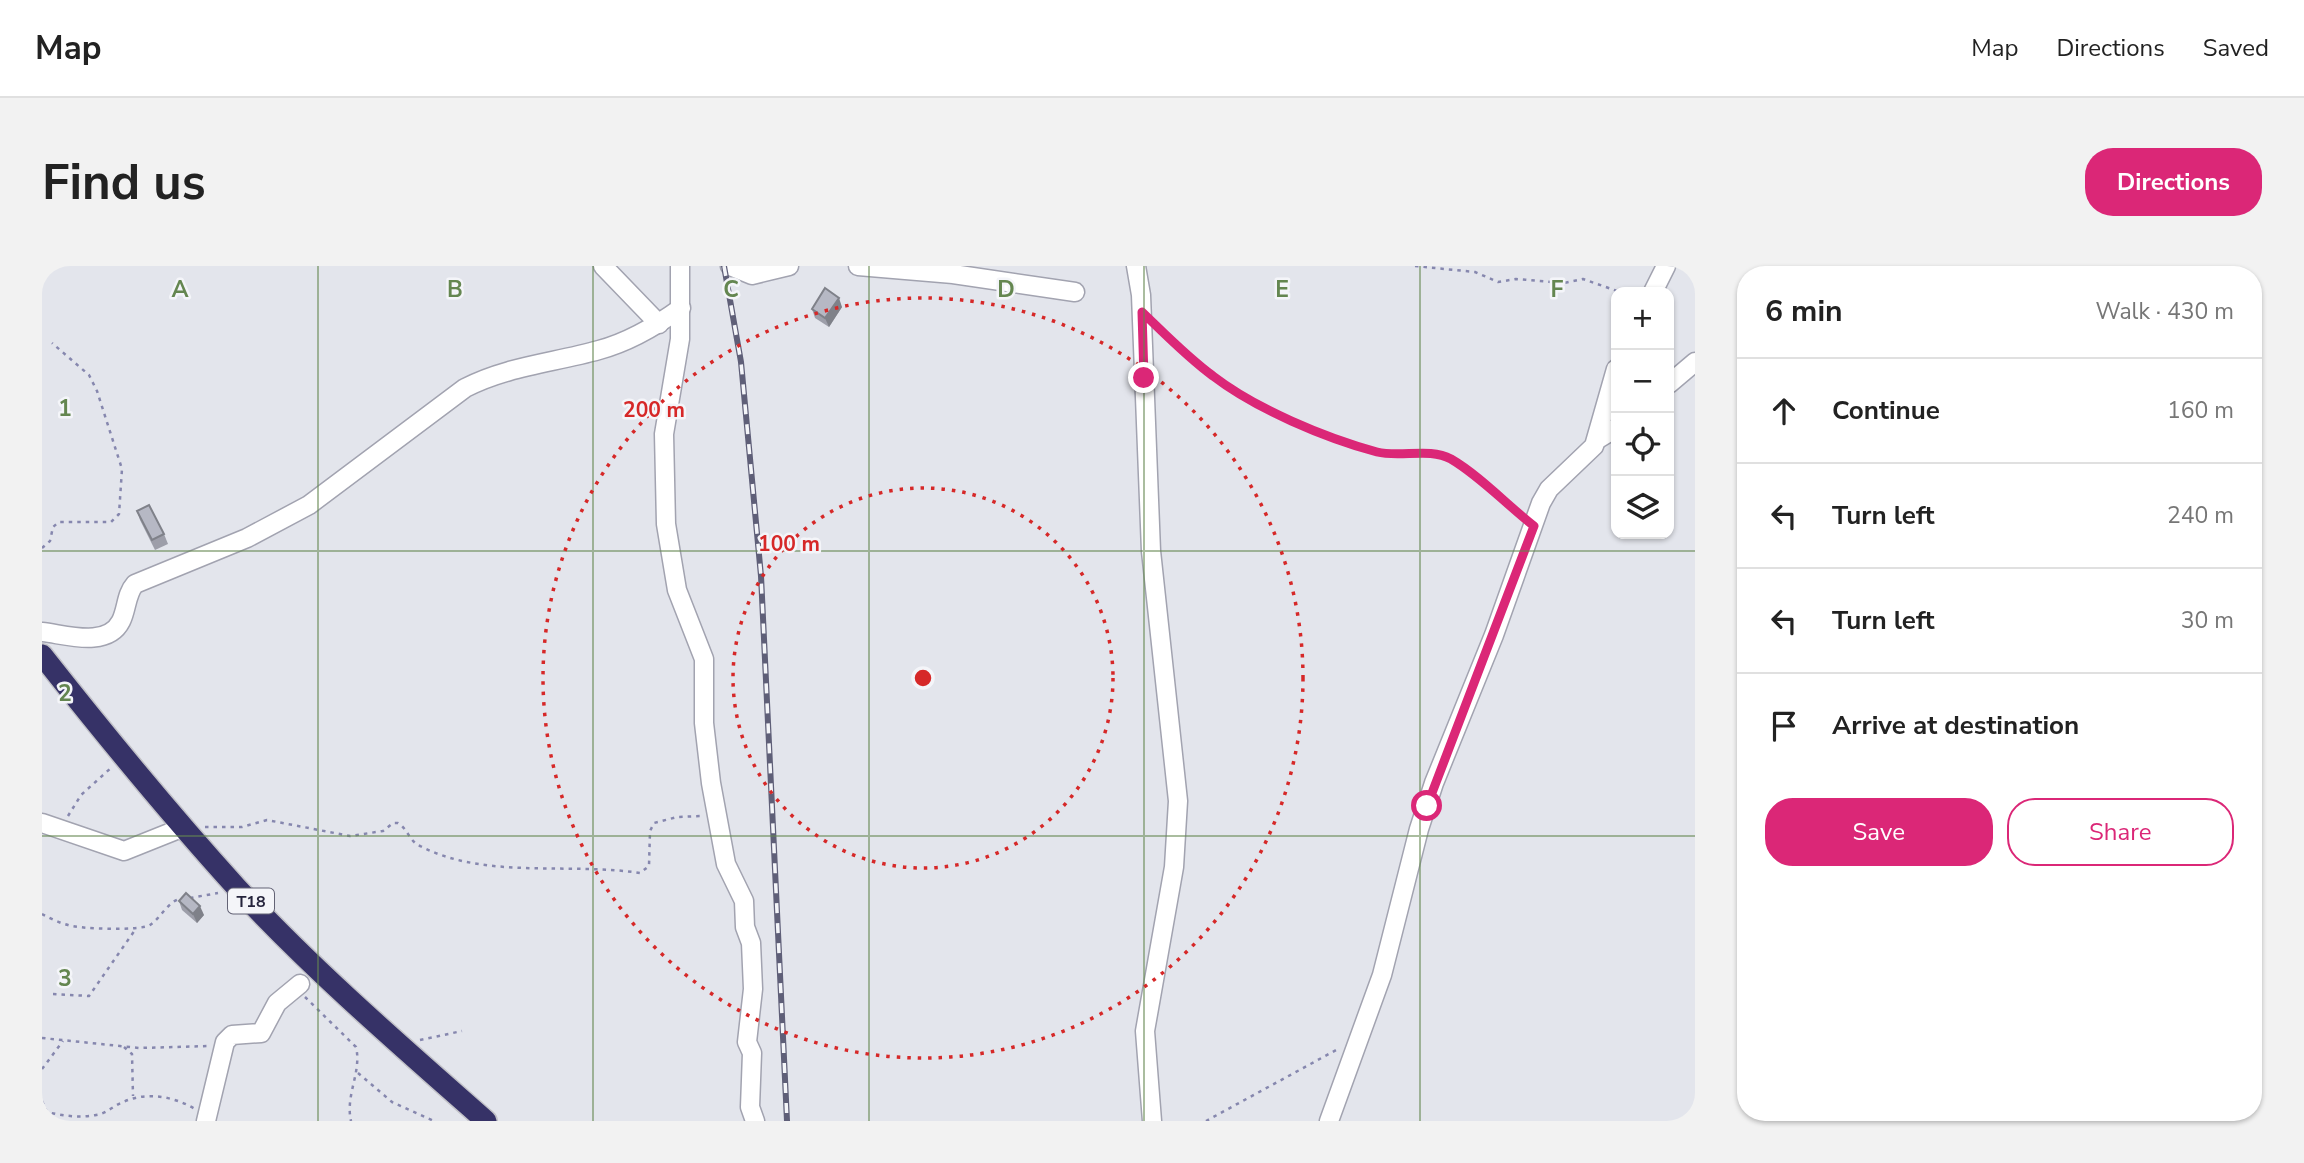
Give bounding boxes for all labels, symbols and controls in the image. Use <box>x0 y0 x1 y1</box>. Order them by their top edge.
text: Map <box>35 26 102 71</box>
text: Map <box>1971 32 2018 64</box>
text: Directions <box>2056 32 2165 64</box>
text: Saved <box>2203 32 2269 64</box>
button: Directions <box>2085 148 2262 216</box>
text: Find us <box>42 149 206 216</box>
text: A <box>171 274 189 305</box>
text: B <box>447 274 463 305</box>
text: C <box>723 274 739 305</box>
text: D <box>997 274 1015 305</box>
text: E <box>1275 274 1289 305</box>
text: F <box>1551 274 1564 305</box>
map controls <box>1611 287 1674 539</box>
button: + <box>1611 287 1674 350</box>
text: 6 min <box>1765 291 1843 332</box>
text: Walk · 430 m <box>2095 296 2234 327</box>
button: − <box>1611 350 1674 413</box>
route end <box>1128 362 1159 393</box>
icon: ahead <box>1765 392 1803 430</box>
text: 1 <box>58 393 72 424</box>
text: Continue <box>1832 393 1940 428</box>
text: 160 m <box>2167 395 2234 426</box>
text: 200 m <box>623 396 685 424</box>
button: locate <box>1611 413 1674 476</box>
button: layers <box>1611 476 1674 539</box>
icon: left <box>1765 497 1803 535</box>
text: Turn left <box>1832 498 1935 533</box>
text: 240 m <box>2167 500 2234 531</box>
text: 100 m <box>758 530 820 558</box>
icon: left <box>1765 602 1803 640</box>
text: Turn left <box>1832 603 1935 638</box>
text: 30 m <box>2181 605 2234 636</box>
centre of rings <box>911 666 935 690</box>
text: 2 <box>58 678 72 709</box>
icon: arrive <box>1765 707 1803 745</box>
text: Arrive at destination <box>1832 708 2079 743</box>
route start <box>1411 790 1442 821</box>
button: Save <box>1765 798 1993 866</box>
button: Share <box>2007 798 2234 866</box>
road number: T18 <box>228 888 274 914</box>
text: 3 <box>58 963 72 994</box>

